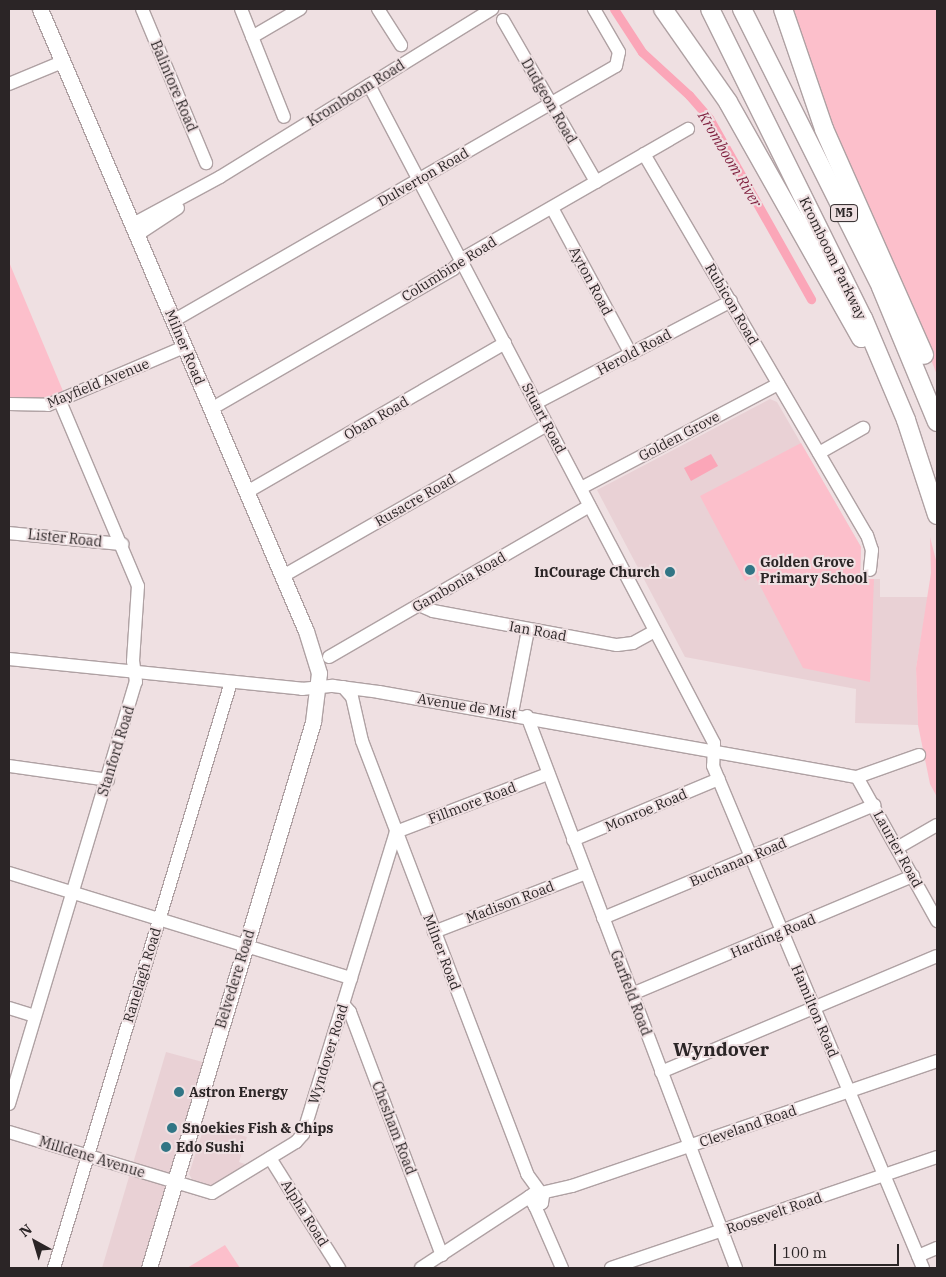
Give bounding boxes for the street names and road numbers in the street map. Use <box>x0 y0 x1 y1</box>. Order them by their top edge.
street label: Balintore Road <box>147 38 201 134</box>
street label: Dudgeon Road <box>518 55 580 147</box>
street label: Kromboom Road <box>304 56 408 130</box>
street label: Dulverton Road <box>374 144 472 210</box>
street label: Kromboom Parkway <box>796 194 870 322</box>
road number: M5 <box>829 204 859 222</box>
street label: Columbine Road <box>398 233 500 305</box>
street label: Ayton Road <box>566 244 616 318</box>
street label: Rubicon Road <box>702 260 762 348</box>
street label: Milner Road <box>162 307 208 387</box>
street label: Herold Road <box>594 325 674 379</box>
street label: Mayfield Avenue <box>44 355 152 411</box>
street label: Stuart Road <box>518 380 570 456</box>
street label: Oban Road <box>341 393 411 443</box>
street label: Golden Grove <box>636 408 722 464</box>
street label: Rusacre Road <box>372 470 458 530</box>
street label: Lister Road <box>27 526 103 550</box>
street label: Gambonia Road <box>409 548 509 616</box>
street label: Ian Road <box>508 618 568 644</box>
street label: Avenue de Mist <box>416 690 518 722</box>
street label: Stanford Road <box>94 704 138 798</box>
street label: Fillmore Road <box>426 779 518 827</box>
street label: Monroe Road <box>602 785 690 835</box>
street label: Laurier Road <box>870 808 926 890</box>
street label: Buchanan Road <box>687 834 789 890</box>
street label: Madison Road <box>464 877 556 927</box>
street label: Harding Road <box>728 910 818 962</box>
street label: Milner Road <box>420 912 464 992</box>
street label: Ranelagh Road <box>120 926 164 1024</box>
street label: Belvedere Road <box>212 928 258 1030</box>
street label: Garfield Road <box>607 948 655 1038</box>
street label: Hamilton Road <box>788 962 842 1060</box>
street label: Wyndover Road <box>305 1002 351 1106</box>
street label: Chesham Road <box>369 1079 419 1177</box>
street label: Cleveland Road <box>697 1102 799 1150</box>
street label: Milldene Avenue <box>37 1133 147 1181</box>
street label: Alpha Road <box>278 1177 332 1249</box>
street label: Roosevelt Road <box>724 1189 824 1237</box>

